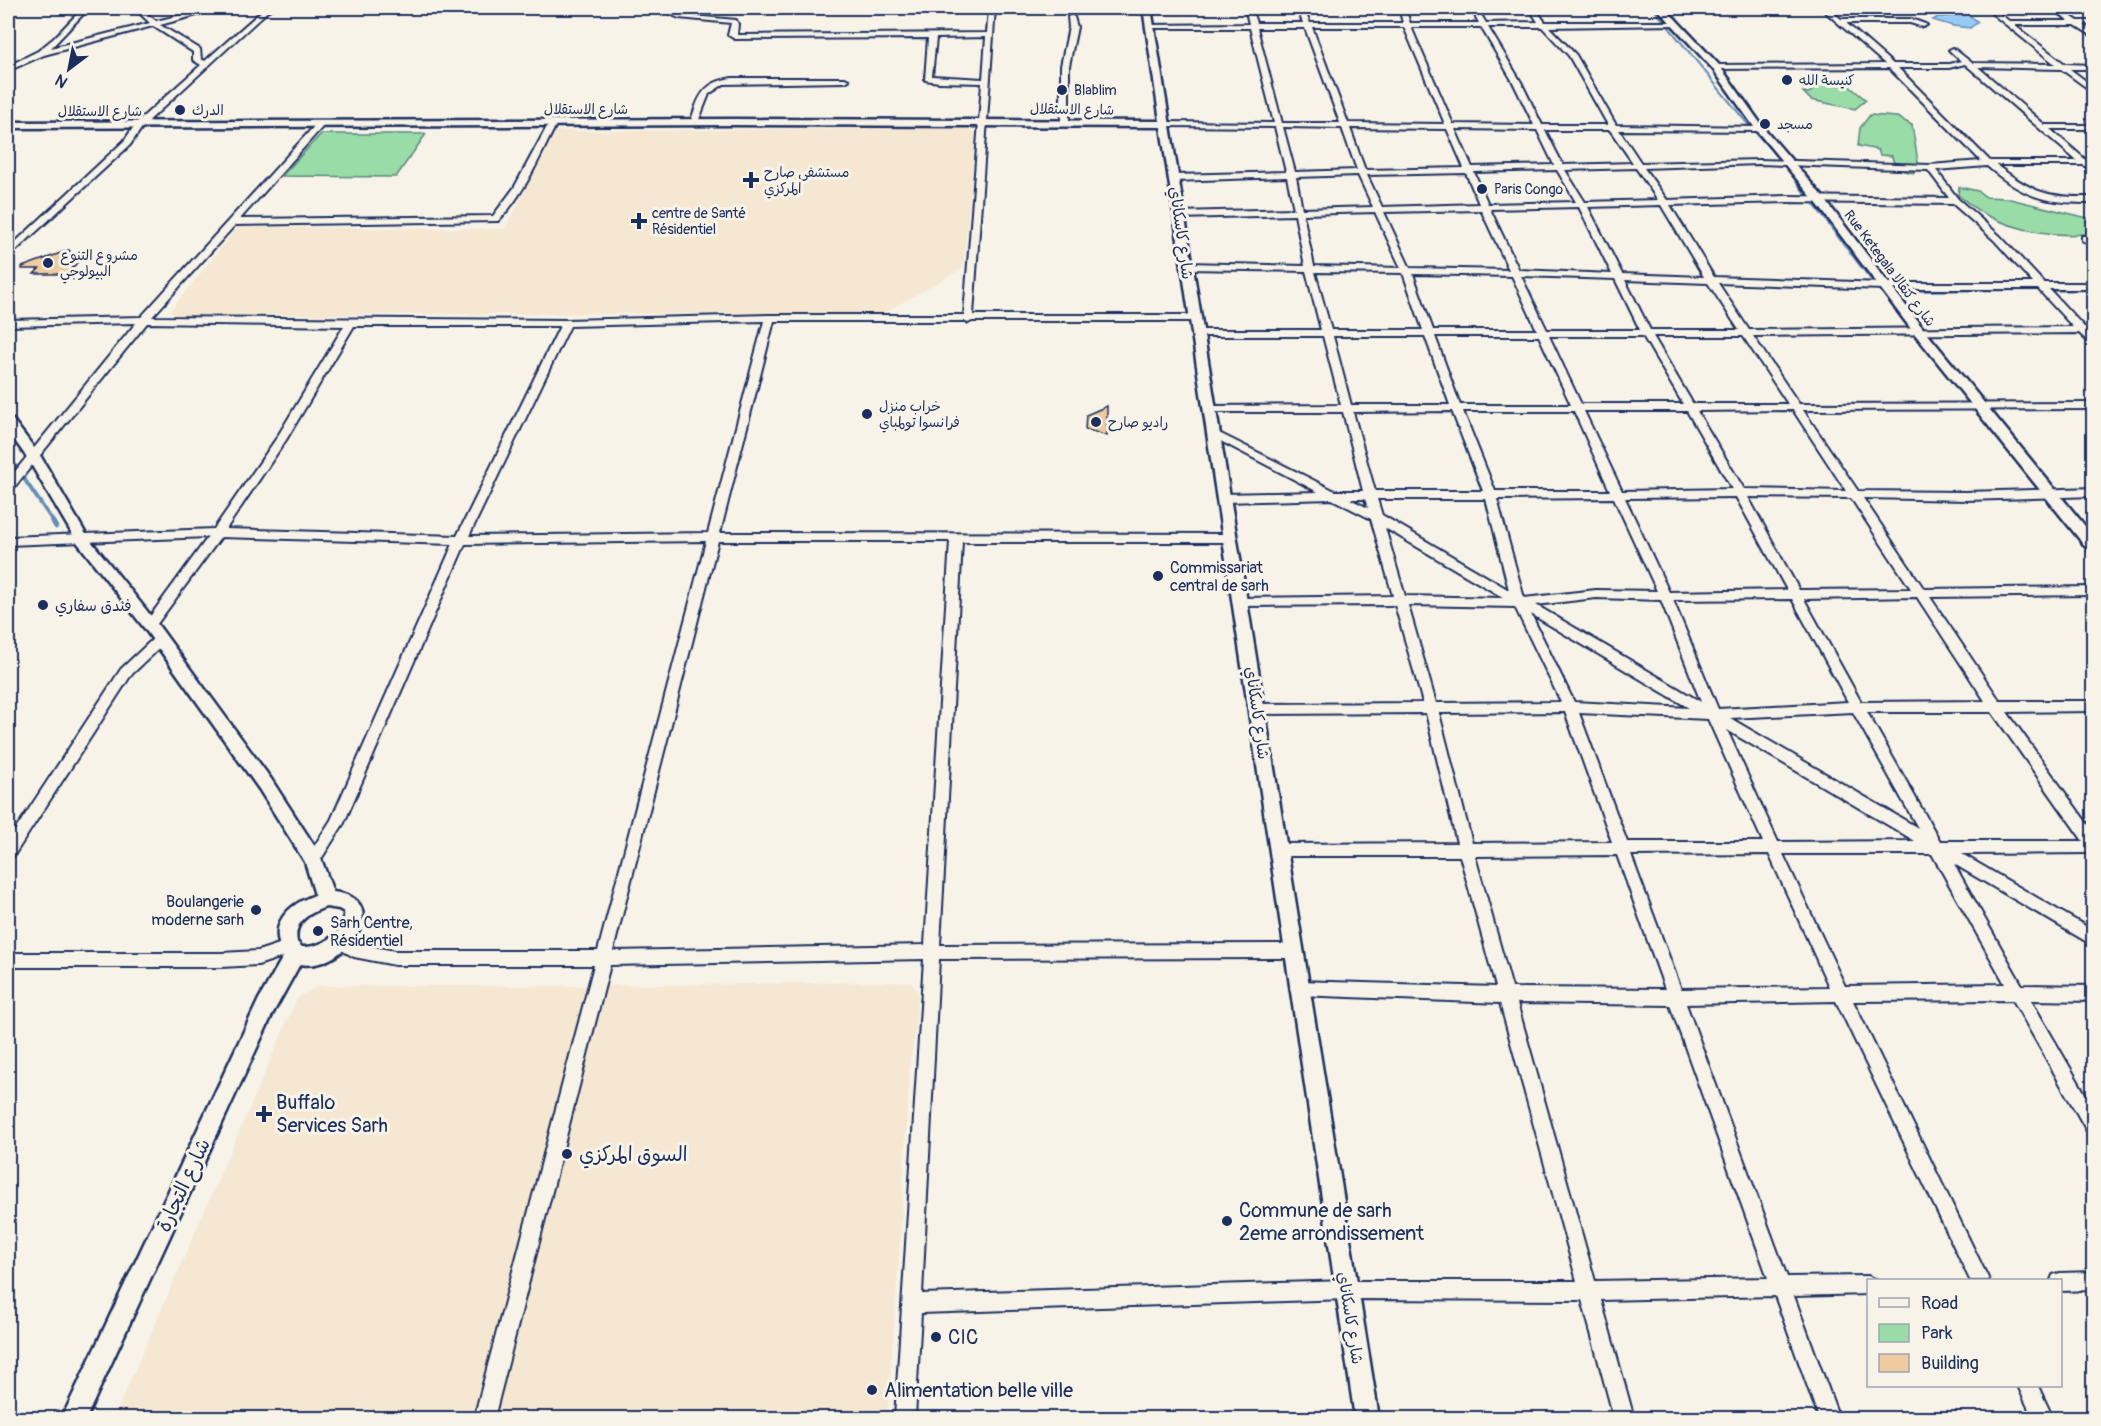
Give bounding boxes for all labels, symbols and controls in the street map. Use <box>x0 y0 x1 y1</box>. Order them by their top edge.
north arrow <box>39 39 99 99</box>
text: N <box>52 69 71 92</box>
place label: كنيسة الله <box>1799 72 1855 89</box>
marker: كنيسة الله <box>1780 73 1794 87</box>
place label: Blablim <box>1074 82 1117 99</box>
marker: Blablim <box>1055 83 1069 97</box>
street label: شارع الاستقلال <box>1030 100 1114 120</box>
street label: شارع الاستقلال <box>544 101 628 119</box>
place label: الدرك <box>192 102 224 119</box>
street label: شارع الاستقلال <box>58 103 142 121</box>
marker: الدرك <box>173 103 187 117</box>
place label: مسجد <box>1777 116 1813 133</box>
marker: مسجد <box>1758 117 1772 131</box>
place label: مستشفى صارح المركزي <box>764 164 849 199</box>
marker: مستشفى صارح المركزي <box>742 171 760 189</box>
place label: Paris Congo <box>1494 181 1563 198</box>
marker: Paris Congo <box>1475 182 1489 196</box>
street label: شارع كاسكاناي <box>1164 186 1197 281</box>
place label: centre de Santé Résidentiel <box>652 205 746 238</box>
street label: Rue Ketegala شارع كتقالا <box>1840 207 1939 330</box>
marker: centre de Santé Résidentiel <box>630 212 648 230</box>
place label: مشروع التنوع البيولوجي <box>60 247 138 284</box>
marker: مشروع التنوع البيولوجي <box>41 256 55 270</box>
place label: خراب منزل فرانسوا تولمباي <box>879 398 960 433</box>
marker: خراب منزل فرانسوا تولمباي <box>860 407 874 421</box>
place label: راديو صارح <box>1108 414 1168 432</box>
marker: راديو صارح <box>1089 415 1103 429</box>
place label: Commissariat central de sarh <box>1170 558 1269 596</box>
marker: Commissariat central de sarh <box>1151 569 1165 583</box>
place label: فندق سفاري <box>55 596 132 617</box>
marker: فندق سفاري <box>36 598 50 612</box>
street label: شارع كاسكاناي <box>1240 666 1273 761</box>
place label: Boulangerie moderne sarh <box>151 892 244 930</box>
marker: Boulangerie moderne sarh <box>249 903 263 917</box>
place label: Sarh Centre, Résidentiel <box>330 913 413 951</box>
marker: Sarh Centre, Résidentiel <box>311 924 325 938</box>
place label: Buffalo Services Sarh <box>276 1090 388 1138</box>
marker: Buffalo Services Sarh <box>257 1107 271 1121</box>
street label: شارع التجارة <box>151 1134 217 1236</box>
place label: السوق المركزي <box>579 1142 688 1169</box>
marker: السوق المركزي <box>560 1147 574 1161</box>
place label: Commune de sarh 2eme arrondissement <box>1239 1198 1425 1246</box>
marker: Commune de sarh 2eme arrondissement <box>1220 1214 1234 1228</box>
street label: شارع كاسكاناي <box>1332 1270 1367 1366</box>
legend <box>1867 1279 2062 1387</box>
text: Road <box>1921 1292 1958 1315</box>
text: Park <box>1921 1322 1953 1345</box>
place label: CIC <box>948 1325 978 1350</box>
marker: CIC <box>929 1330 943 1344</box>
text: Building <box>1921 1352 1979 1375</box>
place label: Alimentation belle ville <box>884 1378 1073 1403</box>
marker: Alimentation belle ville <box>865 1383 879 1397</box>

